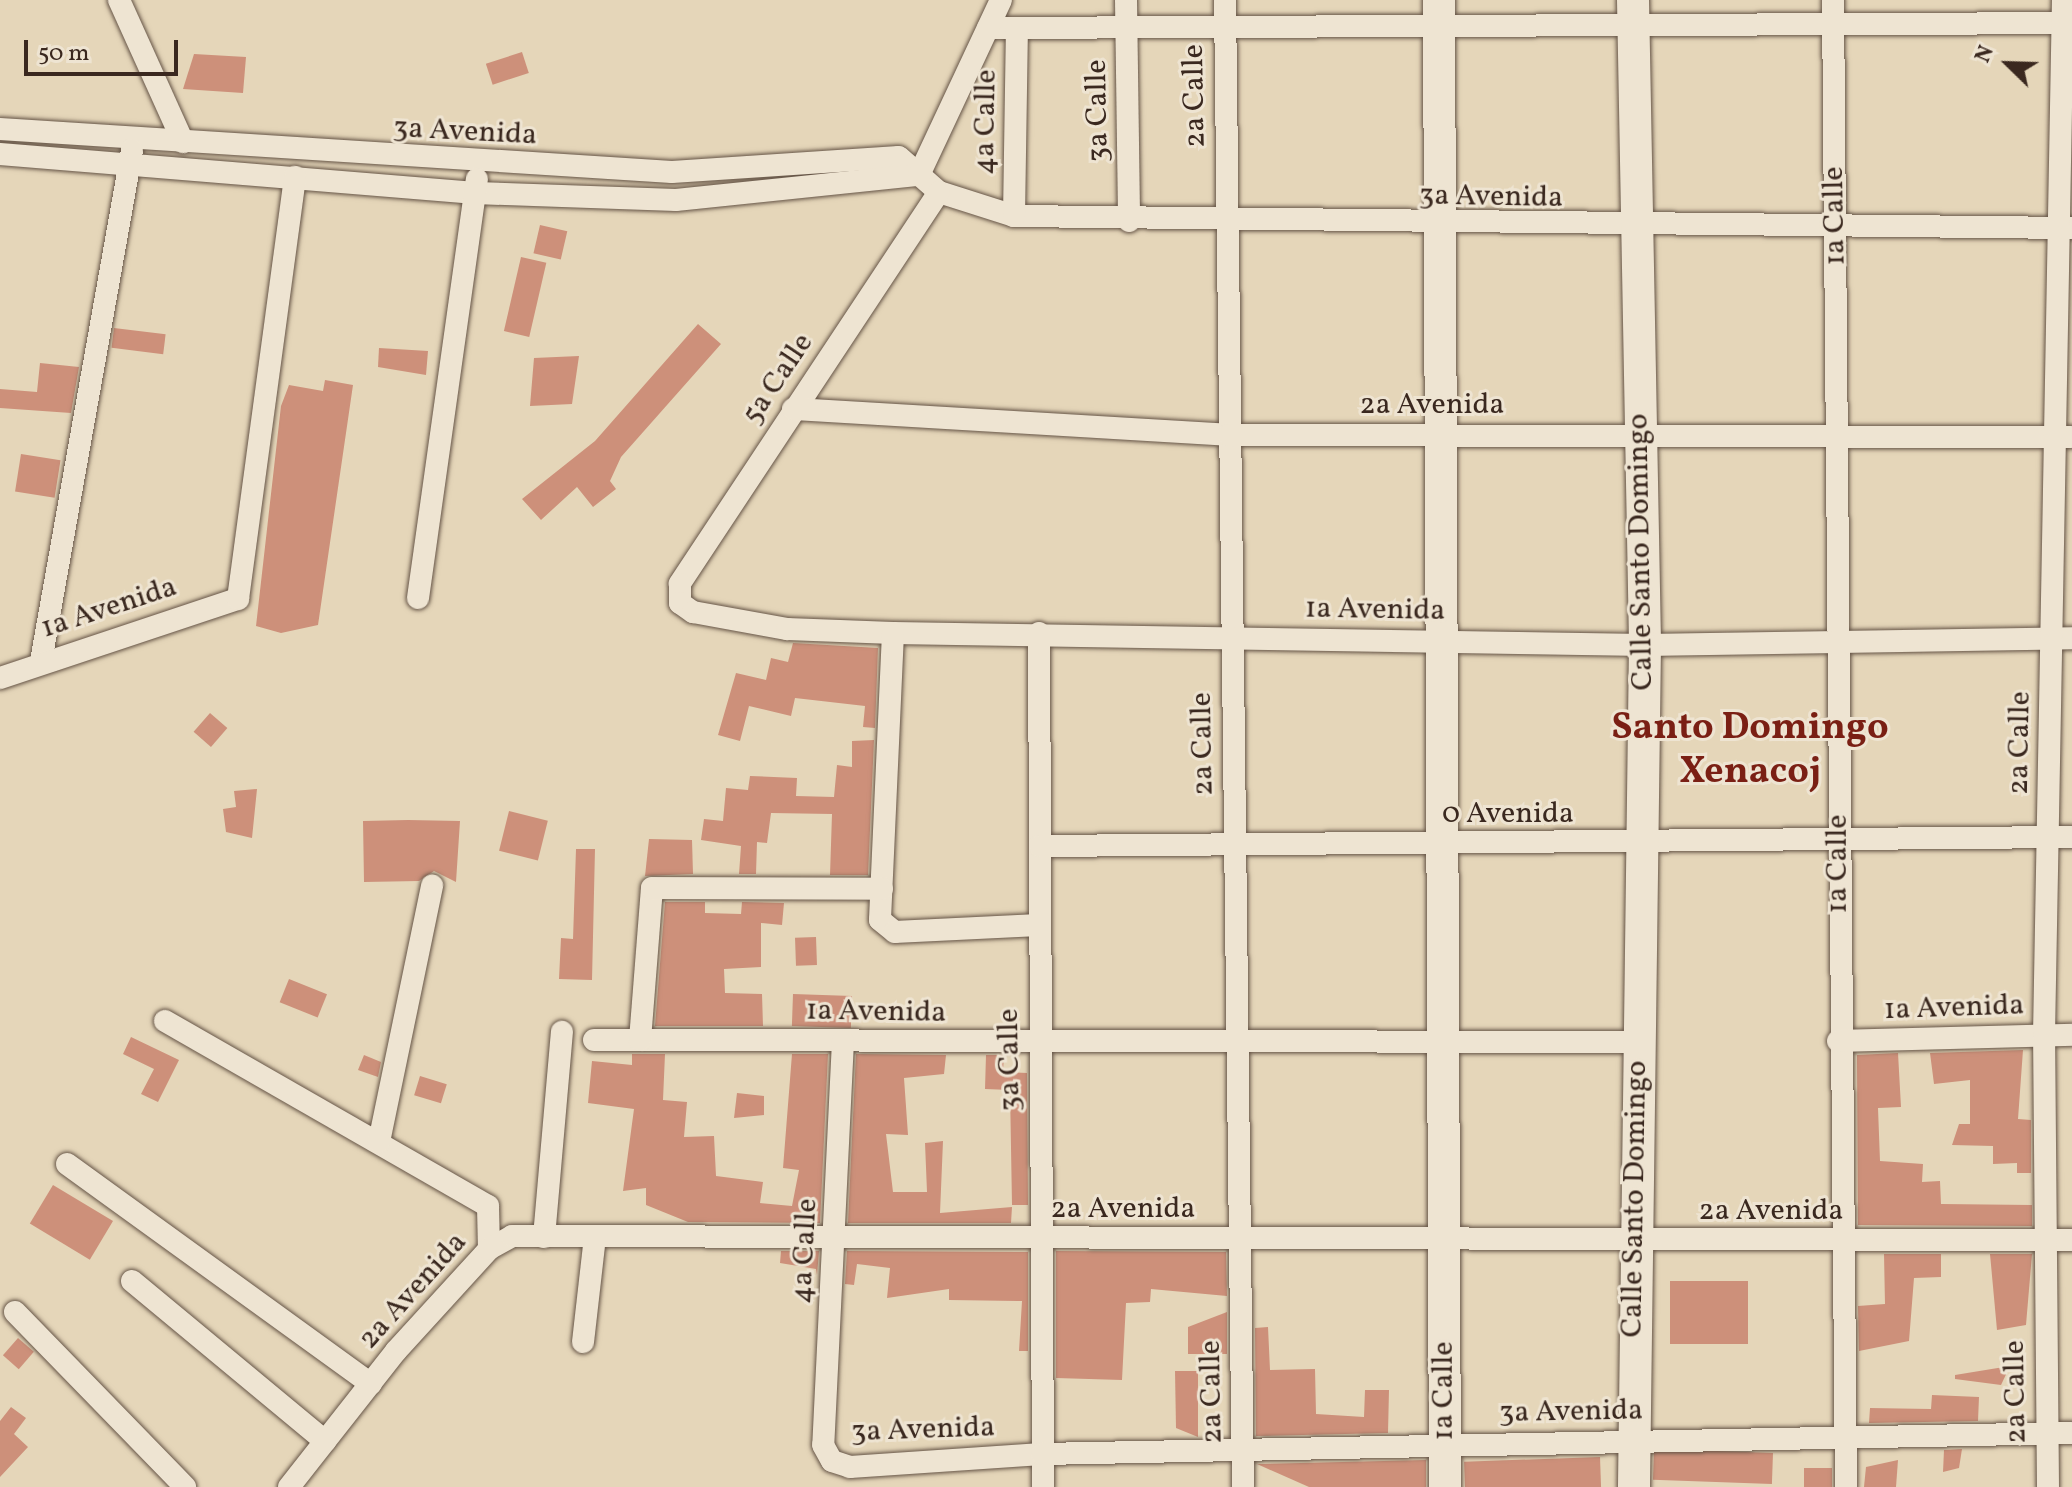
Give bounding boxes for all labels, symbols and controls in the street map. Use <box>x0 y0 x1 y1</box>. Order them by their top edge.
scale bar <box>28 24 182 74</box>
north arrow <box>1968 24 2048 104</box>
text: 50 m <box>38 37 90 71</box>
text: N <box>1968 41 2003 68</box>
street label: 2a Calle <box>1176 44 1214 148</box>
street label: 3a Calle <box>1079 59 1117 163</box>
street label: 4a Calle <box>967 69 1005 175</box>
street label: 3a Avenida <box>392 110 538 154</box>
street label: 1a Calle <box>1816 166 1854 266</box>
street label: 3a Avenida <box>1419 178 1563 216</box>
street label: 5a Calle <box>735 327 821 431</box>
street label: 2a Avenida <box>1360 387 1504 423</box>
street label: Calle Santo Domingo <box>1621 413 1661 691</box>
street label: 1a Avenida <box>37 569 181 647</box>
street label: 1a Avenida <box>1304 591 1446 629</box>
street label: 2a Calle <box>2001 691 2039 795</box>
street label: 2a Calle <box>1184 692 1222 796</box>
district label: Santo Domingo Xenacoj <box>1611 706 1889 796</box>
street label: 0 Avenida <box>1442 796 1574 832</box>
street label: 1a Calle <box>1820 814 1856 914</box>
street label: 1a Avenida <box>1883 988 2025 1028</box>
street label: 1a Avenida <box>805 993 947 1031</box>
street label: 3a Calle <box>991 1008 1029 1112</box>
street label: Calle Santo Domingo <box>1615 1060 1655 1338</box>
street label: 2a Avenida <box>1051 1191 1195 1227</box>
street label: 2a Avenida <box>1699 1193 1843 1229</box>
street label: 4a Calle <box>784 1197 826 1305</box>
street label: 2a Avenida <box>351 1225 475 1357</box>
street label: 2a Calle <box>1193 1340 1231 1444</box>
street label: 2a Calle <box>1997 1340 2035 1444</box>
street label: 1a Calle <box>1426 1341 1462 1441</box>
street label: 3a Avenida <box>1499 1393 1643 1431</box>
street label: 3a Avenida <box>850 1409 996 1451</box>

